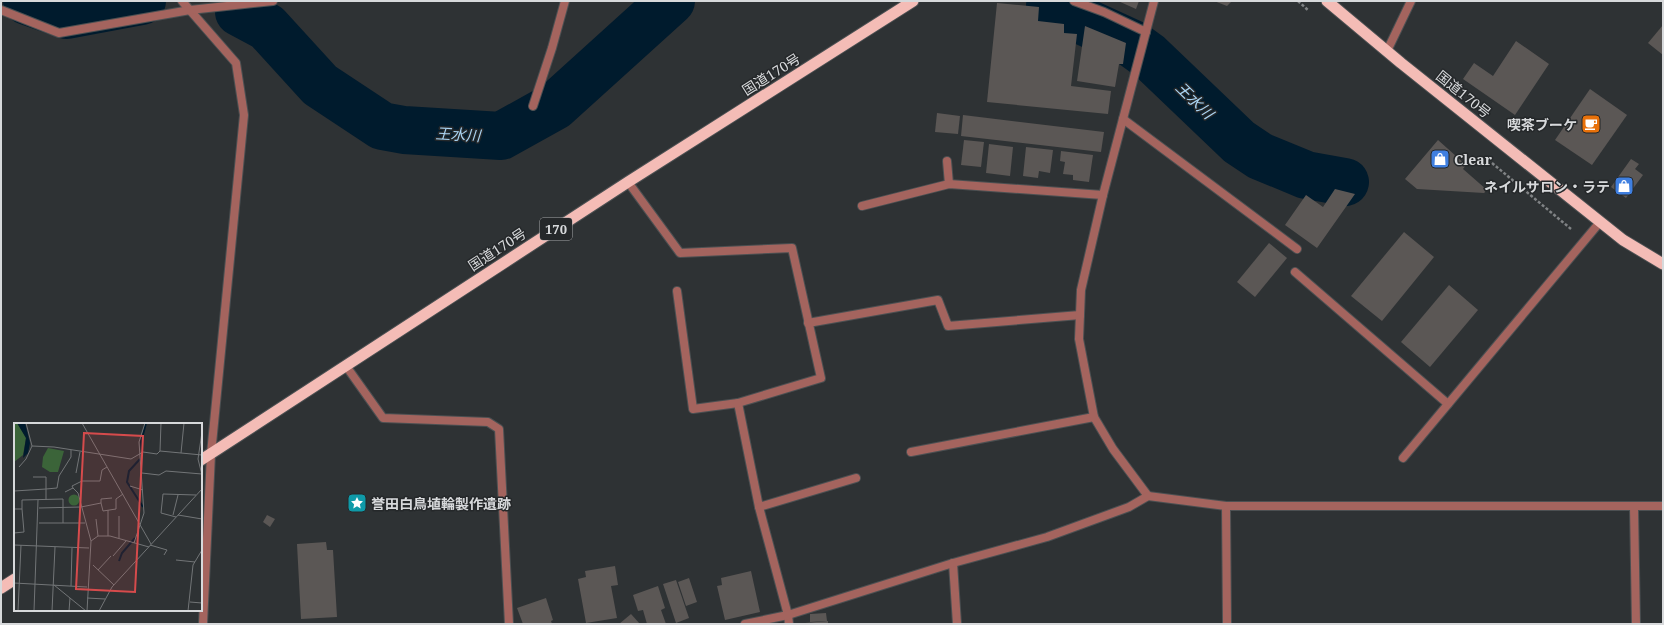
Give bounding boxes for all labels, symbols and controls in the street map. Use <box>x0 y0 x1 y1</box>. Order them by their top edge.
street label: 国道170号 <box>738 49 804 99</box>
street label: 国道170号 <box>1433 66 1495 122</box>
water label: 王水川 <box>1172 77 1220 124</box>
cafe icon: 喫茶ブーケ <box>1580 113 1602 135</box>
place label: 喫茶ブーケ <box>1507 115 1577 134</box>
water label: 王水川 <box>435 123 483 145</box>
shop icon: Clear <box>1429 148 1451 170</box>
place label: Clear <box>1454 150 1493 169</box>
shop icon: ネイルサロン・ラテ <box>1613 175 1635 197</box>
place label: ネイルサロン・ラテ <box>1484 177 1610 196</box>
road number: 170 <box>540 218 572 240</box>
street label: 国道170号 <box>464 223 530 275</box>
inset map <box>14 423 202 611</box>
place icon: 誉田白鳥埴輪製作遺跡 <box>346 492 368 514</box>
place label: 誉田白鳥埴輪製作遺跡 <box>371 494 511 513</box>

